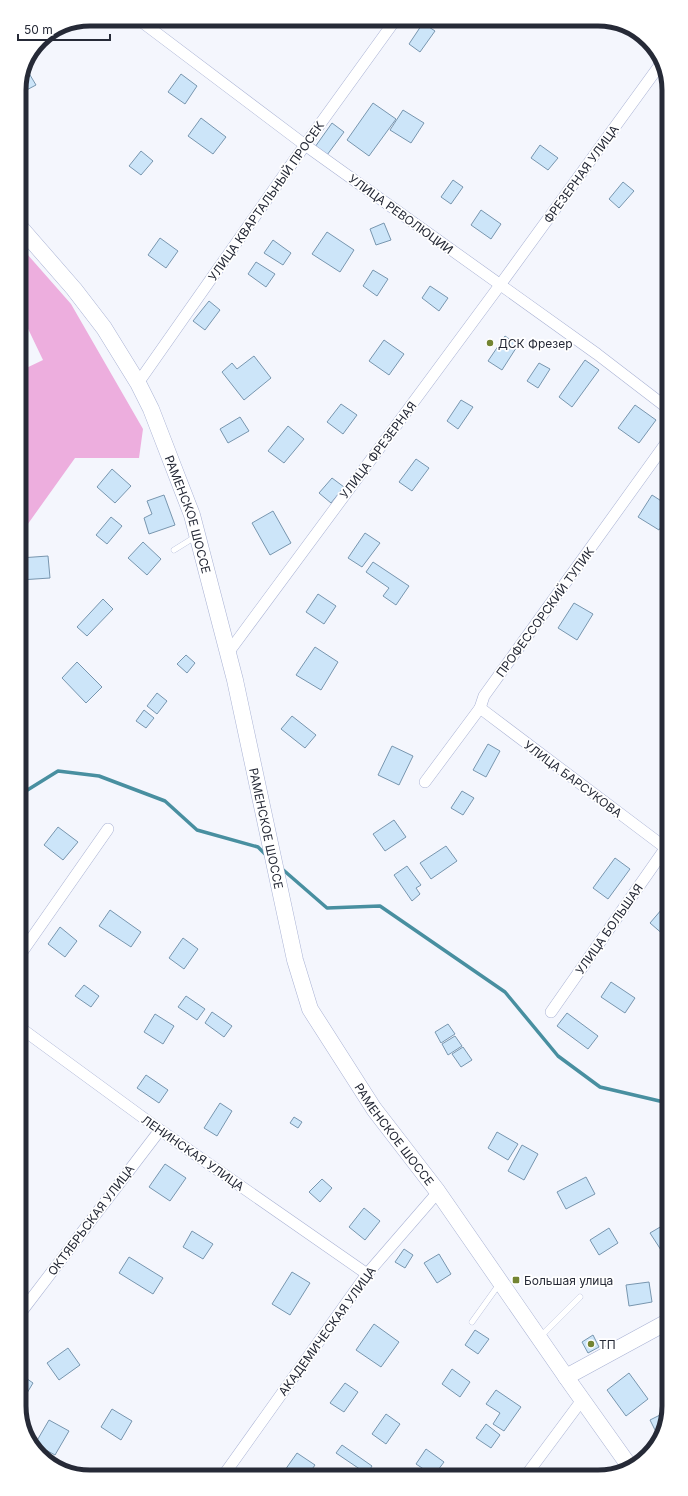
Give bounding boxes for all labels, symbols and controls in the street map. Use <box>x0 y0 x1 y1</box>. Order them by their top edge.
scale bar <box>18 16 110 42</box>
text: 50 m <box>24 22 53 37</box>
street label: УЛИЦА КВАРТАЛЬНЫЙ ПРОСЕК <box>205 118 327 284</box>
street label: ФРЕЗЕРНАЯ УЛИЦА <box>540 122 622 226</box>
street label: УЛИЦА РЕВОЛЮЦИИ <box>346 171 456 257</box>
place label: ДСК Фрезер <box>498 336 573 351</box>
marker: ДСК Фрезер <box>485 338 495 348</box>
street label: УЛИЦА ФРЕЗЕРНАЯ <box>337 398 419 502</box>
street label: РАМЕНСКОЕ ШОССЕ <box>162 453 214 575</box>
street label: ПРОФЕССОРСКИЙ ТУПИК <box>493 544 597 680</box>
street label: УЛИЦА БАРСУКОВА <box>521 737 625 821</box>
street label: РАМЕНСКОЕ ШОССЕ <box>246 766 287 890</box>
street label: УЛИЦА БОЛЬШАЯ <box>572 881 646 977</box>
street label: РАМЕНСКОЕ ШОССЕ <box>352 1080 437 1188</box>
street label: ЛЕНИНСКАЯ УЛИЦА <box>139 1112 247 1194</box>
street label: ОКТЯБРЬСКАЯ УЛИЦА <box>45 1162 137 1278</box>
street label: АКАДЕМИЧЕСКАЯ УЛИЦА <box>275 1264 379 1398</box>
place label: Большая улица <box>524 1273 613 1288</box>
marker: Большая улица <box>511 1275 521 1285</box>
place label: ТП <box>599 1337 616 1352</box>
marker: ТП <box>586 1339 596 1349</box>

